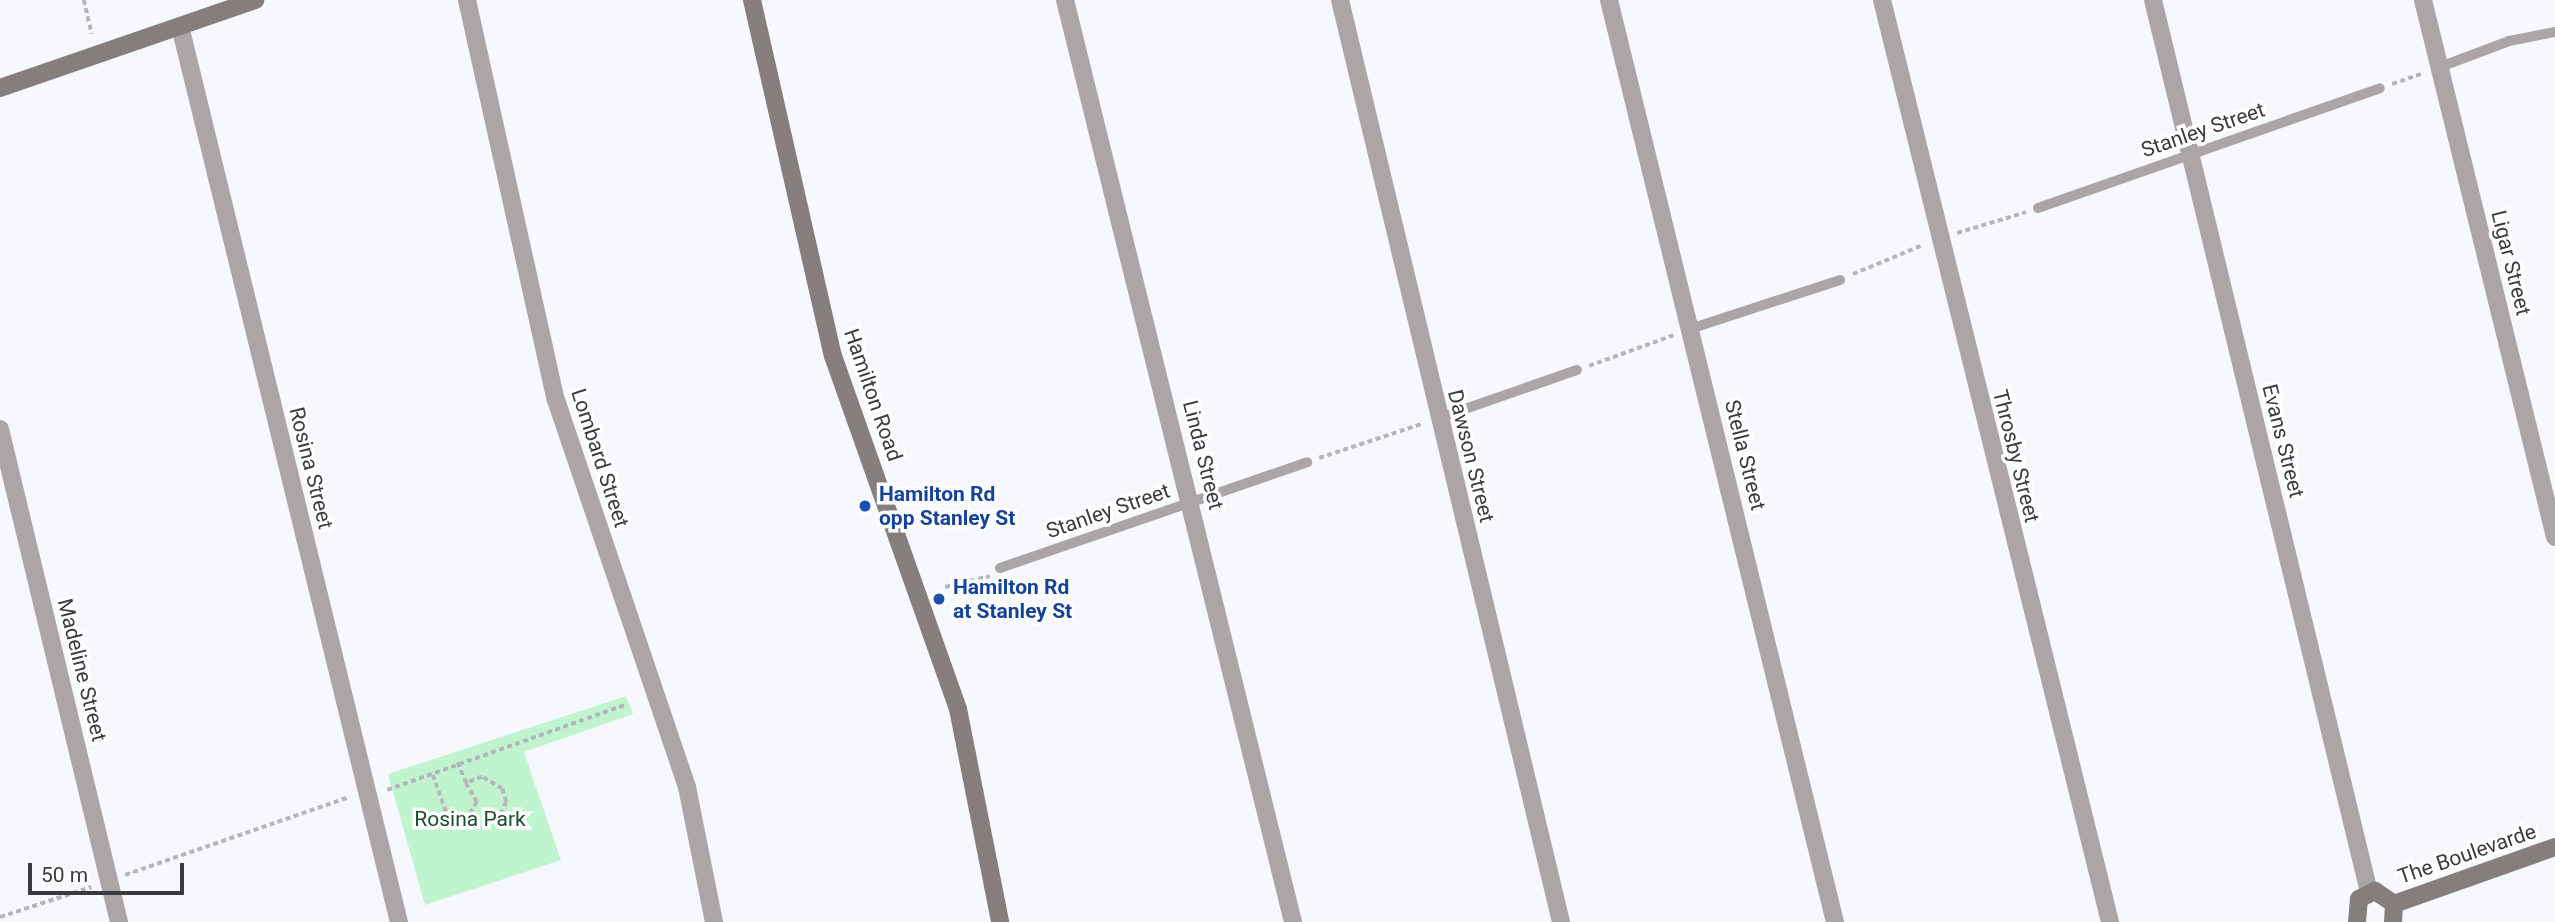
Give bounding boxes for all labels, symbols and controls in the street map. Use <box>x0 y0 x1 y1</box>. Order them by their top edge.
street label: Stanley Street <box>2138 97 2268 163</box>
street label: Ligar Street <box>2486 208 2536 318</box>
street label: Hamilton Road <box>839 325 907 465</box>
street label: Evans Street <box>2257 382 2309 500</box>
street label: Lombard Street <box>566 385 634 531</box>
street label: Dawson Street <box>1442 387 1500 525</box>
street label: Throsby Street <box>1987 387 2045 525</box>
street label: Stella Street <box>1719 397 1771 513</box>
street label: Linda Street <box>1177 398 1229 512</box>
street label: Rosina Street <box>284 405 338 531</box>
street label: Stanley Street <box>1043 478 1173 544</box>
place label: Hamilton Rd opp Stanley St <box>879 481 1015 531</box>
marker: Hamilton Rd opp Stanley St <box>857 498 873 514</box>
place label: Hamilton Rd at Stanley St <box>953 574 1072 624</box>
marker: Hamilton Rd at Stanley St <box>931 591 947 607</box>
street label: Madeline Street <box>52 596 112 744</box>
park label: Rosina Park <box>414 806 526 832</box>
street label: The Boulevarde <box>2395 819 2539 889</box>
scale bar <box>32 848 187 892</box>
text: 50 m <box>41 863 88 887</box>

